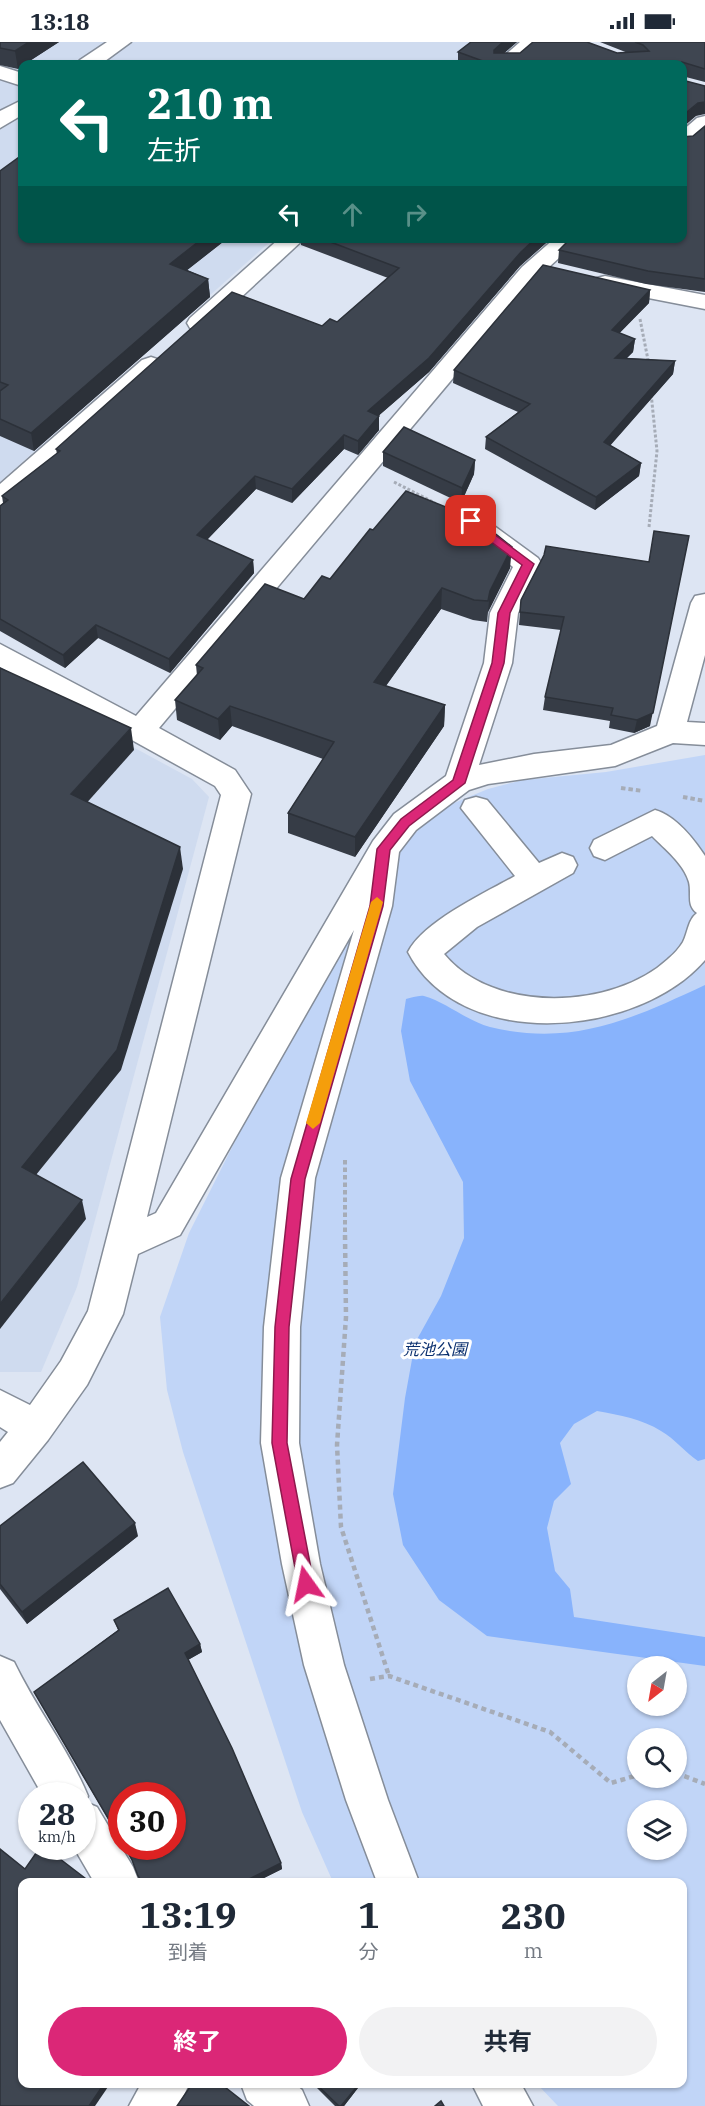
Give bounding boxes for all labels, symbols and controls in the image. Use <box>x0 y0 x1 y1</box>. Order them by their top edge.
text: 13:18 <box>30 7 89 36</box>
text: 210 m <box>147 76 273 131</box>
icon: left <box>48 84 126 162</box>
text: 左折 <box>147 132 201 167</box>
icon: left <box>273 198 306 231</box>
icon: ahead <box>336 198 369 231</box>
icon: right <box>399 198 432 231</box>
pin <box>445 495 496 546</box>
icon: arrive <box>454 504 487 537</box>
park label: 荒池公園 <box>403 1339 469 1359</box>
position arrow <box>274 1552 338 1616</box>
north arrow <box>627 1656 687 1716</box>
map controls <box>627 1656 687 1860</box>
button: search <box>627 1728 687 1788</box>
speed limit sign: 30 <box>108 1782 186 1860</box>
text: 28 <box>39 1794 75 1833</box>
button: layers <box>627 1800 687 1860</box>
text: km/h <box>38 1827 76 1846</box>
text: 13:19 <box>139 1891 237 1938</box>
text: 1 <box>358 1891 380 1938</box>
text: 230 <box>501 1892 566 1939</box>
text: m <box>524 1937 543 1964</box>
text: 到着 <box>168 1938 208 1965</box>
text: 分 <box>359 1938 379 1965</box>
button: 終了 <box>48 2007 347 2076</box>
button: 共有 <box>359 2007 657 2076</box>

